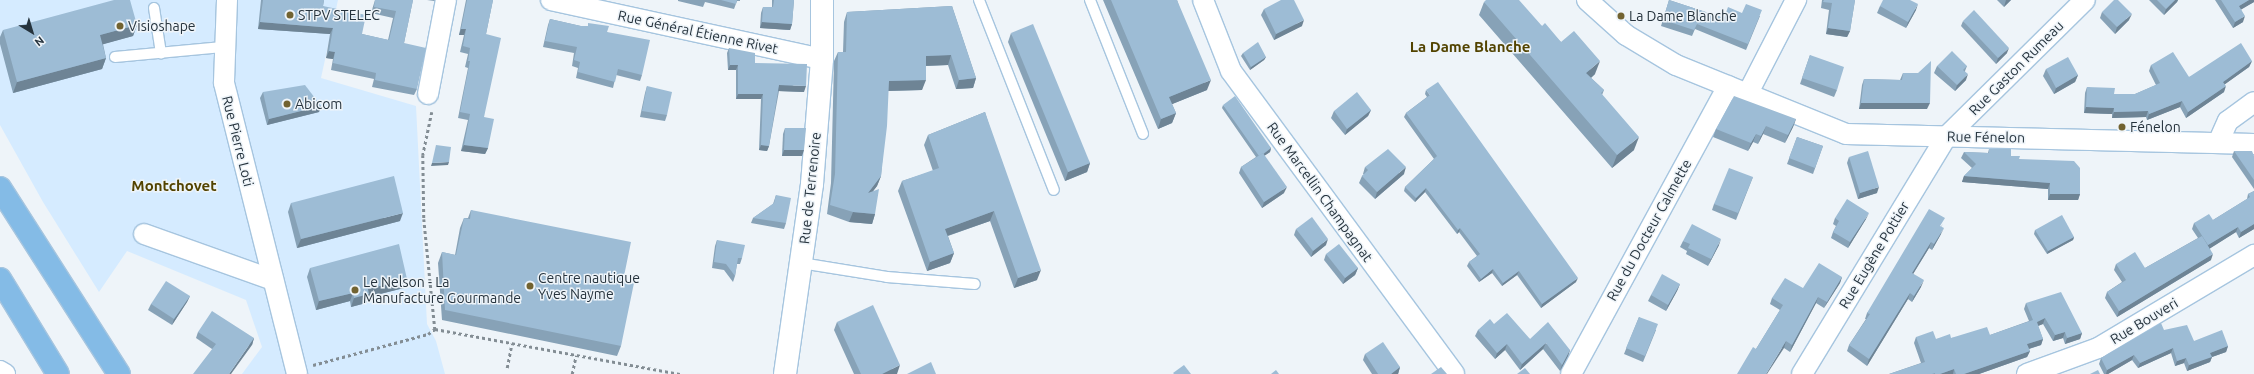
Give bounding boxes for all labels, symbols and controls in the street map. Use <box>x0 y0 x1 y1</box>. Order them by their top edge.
place label: STPV STELEC <box>298 7 380 23</box>
street label: Rue Général Étienne Rivet <box>616 7 780 57</box>
place label: La Dame Blanche <box>1629 8 1737 24</box>
marker: STPV STELEC <box>285 10 295 20</box>
marker: La Dame Blanche <box>1616 11 1626 21</box>
north arrow <box>12 12 52 52</box>
street label: Rue Gaston Rumeau <box>1965 17 2067 119</box>
place label: Visioshape <box>128 18 196 34</box>
marker: Visioshape <box>115 21 125 31</box>
text: N <box>32 34 46 49</box>
district label: La Dame Blanche <box>1410 38 1530 56</box>
street label: Rue Pierre Loti <box>219 94 257 188</box>
place label: Abicom <box>295 96 342 112</box>
marker: Abicom <box>282 99 292 109</box>
street label: Rue Marcellin Champagnat <box>1264 119 1376 265</box>
place label: Fénelon <box>2130 119 2181 135</box>
marker: Fénelon <box>2117 122 2127 132</box>
street label: Rue Fénelon <box>1947 128 2025 146</box>
street label: Rue de Terrenoire <box>796 131 824 245</box>
street label: Rue du Docteur Calmette <box>1603 156 1695 304</box>
district label: Montchovet <box>131 177 217 195</box>
street label: Rue Eugène Pottier <box>1835 198 1913 312</box>
place label: Centre nautique Yves Nayme <box>538 270 640 302</box>
place label: Le Nelson - La Manufacture Gourmande <box>363 274 521 306</box>
marker: Centre nautique Yves Nayme <box>525 281 535 291</box>
marker: Le Nelson - La Manufacture Gourmande <box>350 285 360 295</box>
street label: Rue Bouveri <box>2107 294 2181 348</box>

